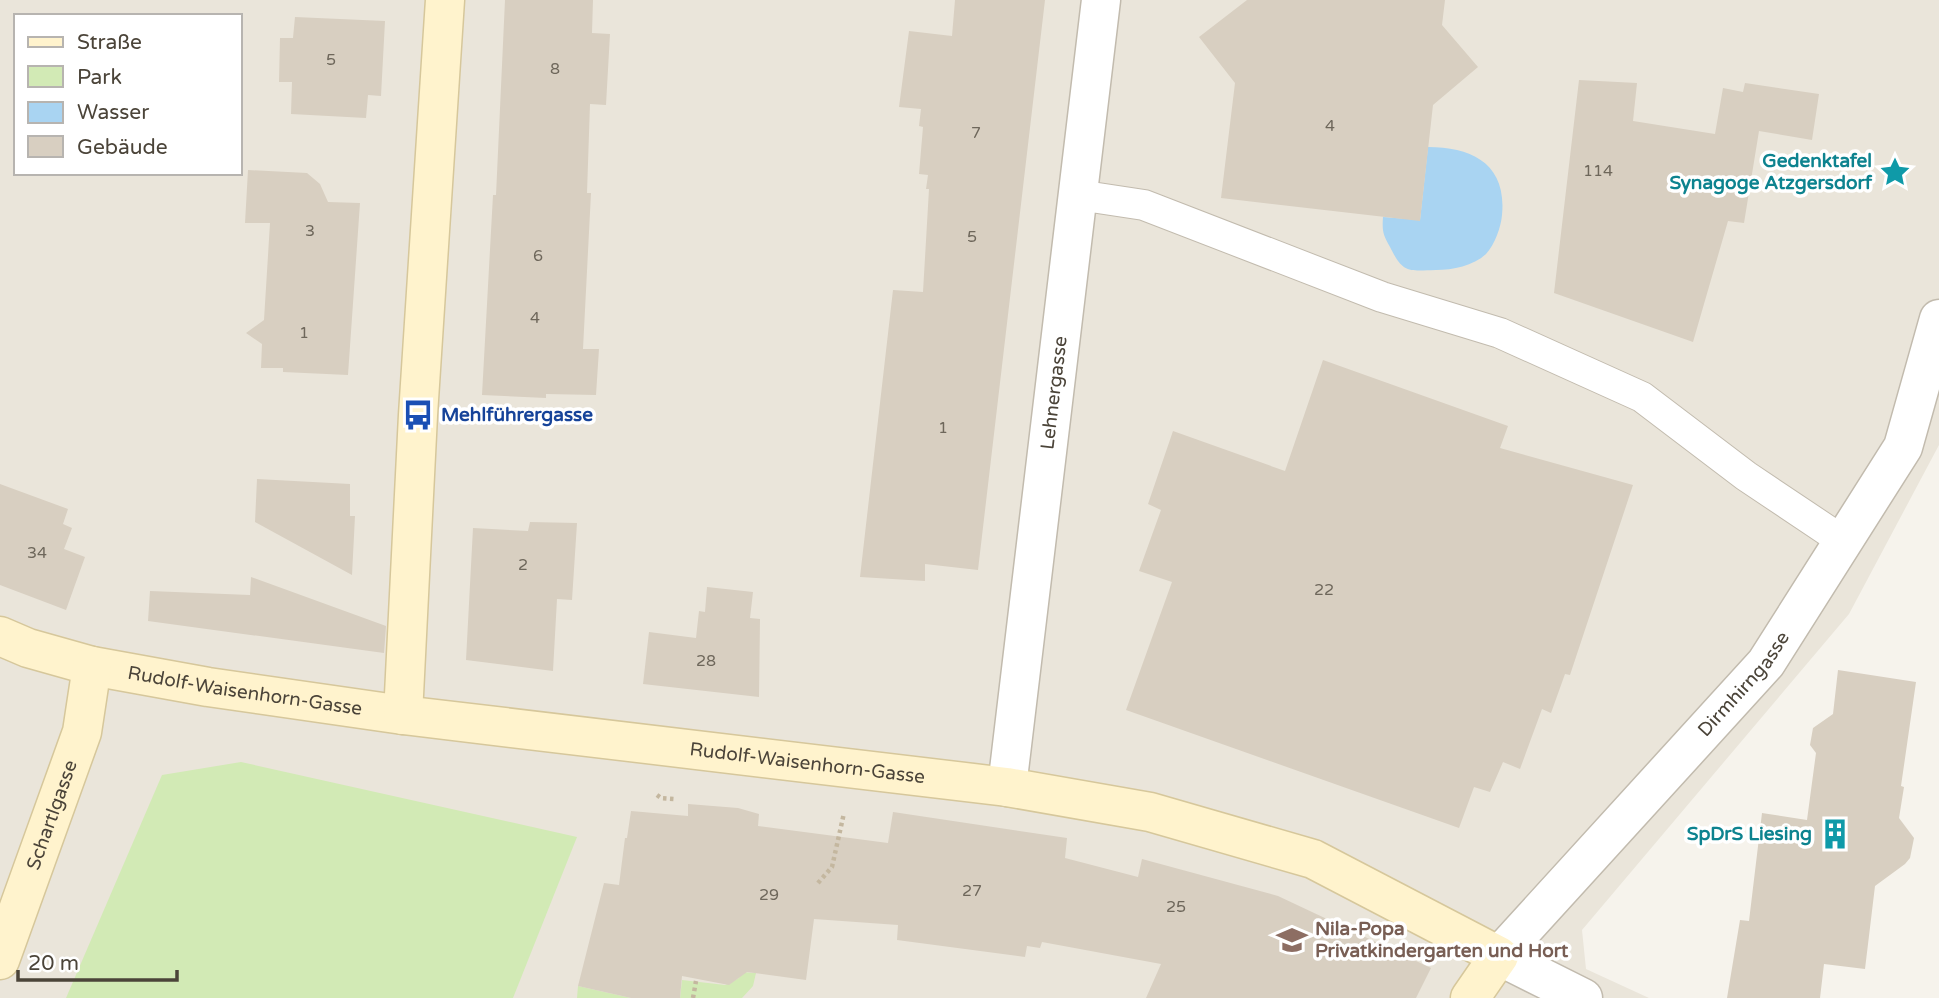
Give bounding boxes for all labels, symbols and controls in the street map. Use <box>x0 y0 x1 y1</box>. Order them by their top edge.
legend <box>14 14 242 175</box>
text: Straße <box>77 30 142 55</box>
house number: 5 <box>326 50 336 70</box>
house number: 8 <box>550 59 560 79</box>
text: Park <box>77 65 122 90</box>
text: Wasser <box>77 100 149 125</box>
house number: 4 <box>1325 116 1335 136</box>
house number: 7 <box>971 123 981 143</box>
text: Gebäude <box>77 135 168 160</box>
place label: Gedenktafel Synagoge Atzgersdorf <box>1670 150 1873 195</box>
place icon: Gedenktafel Synagoge Atzgersdorf <box>1878 155 1912 189</box>
house number: 114 <box>1583 161 1613 181</box>
house number: 3 <box>305 221 315 241</box>
house number: 5 <box>967 227 977 247</box>
house number: 6 <box>533 246 543 266</box>
house number: 4 <box>530 308 540 328</box>
house number: 1 <box>299 323 309 343</box>
street label: Lehnergasse <box>1036 335 1072 451</box>
bus stop icon: Mehlführergasse <box>401 398 435 432</box>
place label: Mehlführergasse <box>441 404 593 427</box>
house number: 1 <box>938 418 948 438</box>
house number: 34 <box>27 543 47 563</box>
house number: 2 <box>518 555 528 575</box>
house number: 22 <box>1314 580 1334 600</box>
street label: Dirmhirngasse <box>1694 628 1794 741</box>
house number: 28 <box>696 651 716 671</box>
street label: Rudolf-Waisenhorn-Gasse <box>126 662 364 720</box>
street label: Rudolf-Waisenhorn-Gasse <box>688 738 926 788</box>
street label: Schartlgasse <box>22 757 82 873</box>
building icon: SpDrS Liesing <box>1818 817 1852 851</box>
place label: SpDrS Liesing <box>1687 823 1812 846</box>
house number: 27 <box>962 881 982 901</box>
house number: 29 <box>759 885 779 905</box>
house number: 25 <box>1166 897 1186 917</box>
place label: Nila-Popa Privatkindergarten und Hort <box>1315 918 1569 963</box>
school or university icon: Nila-Popa Privatkindergarten und Hort <box>1275 923 1309 957</box>
scale bar <box>18 939 177 983</box>
text: 20 m <box>28 951 79 976</box>

